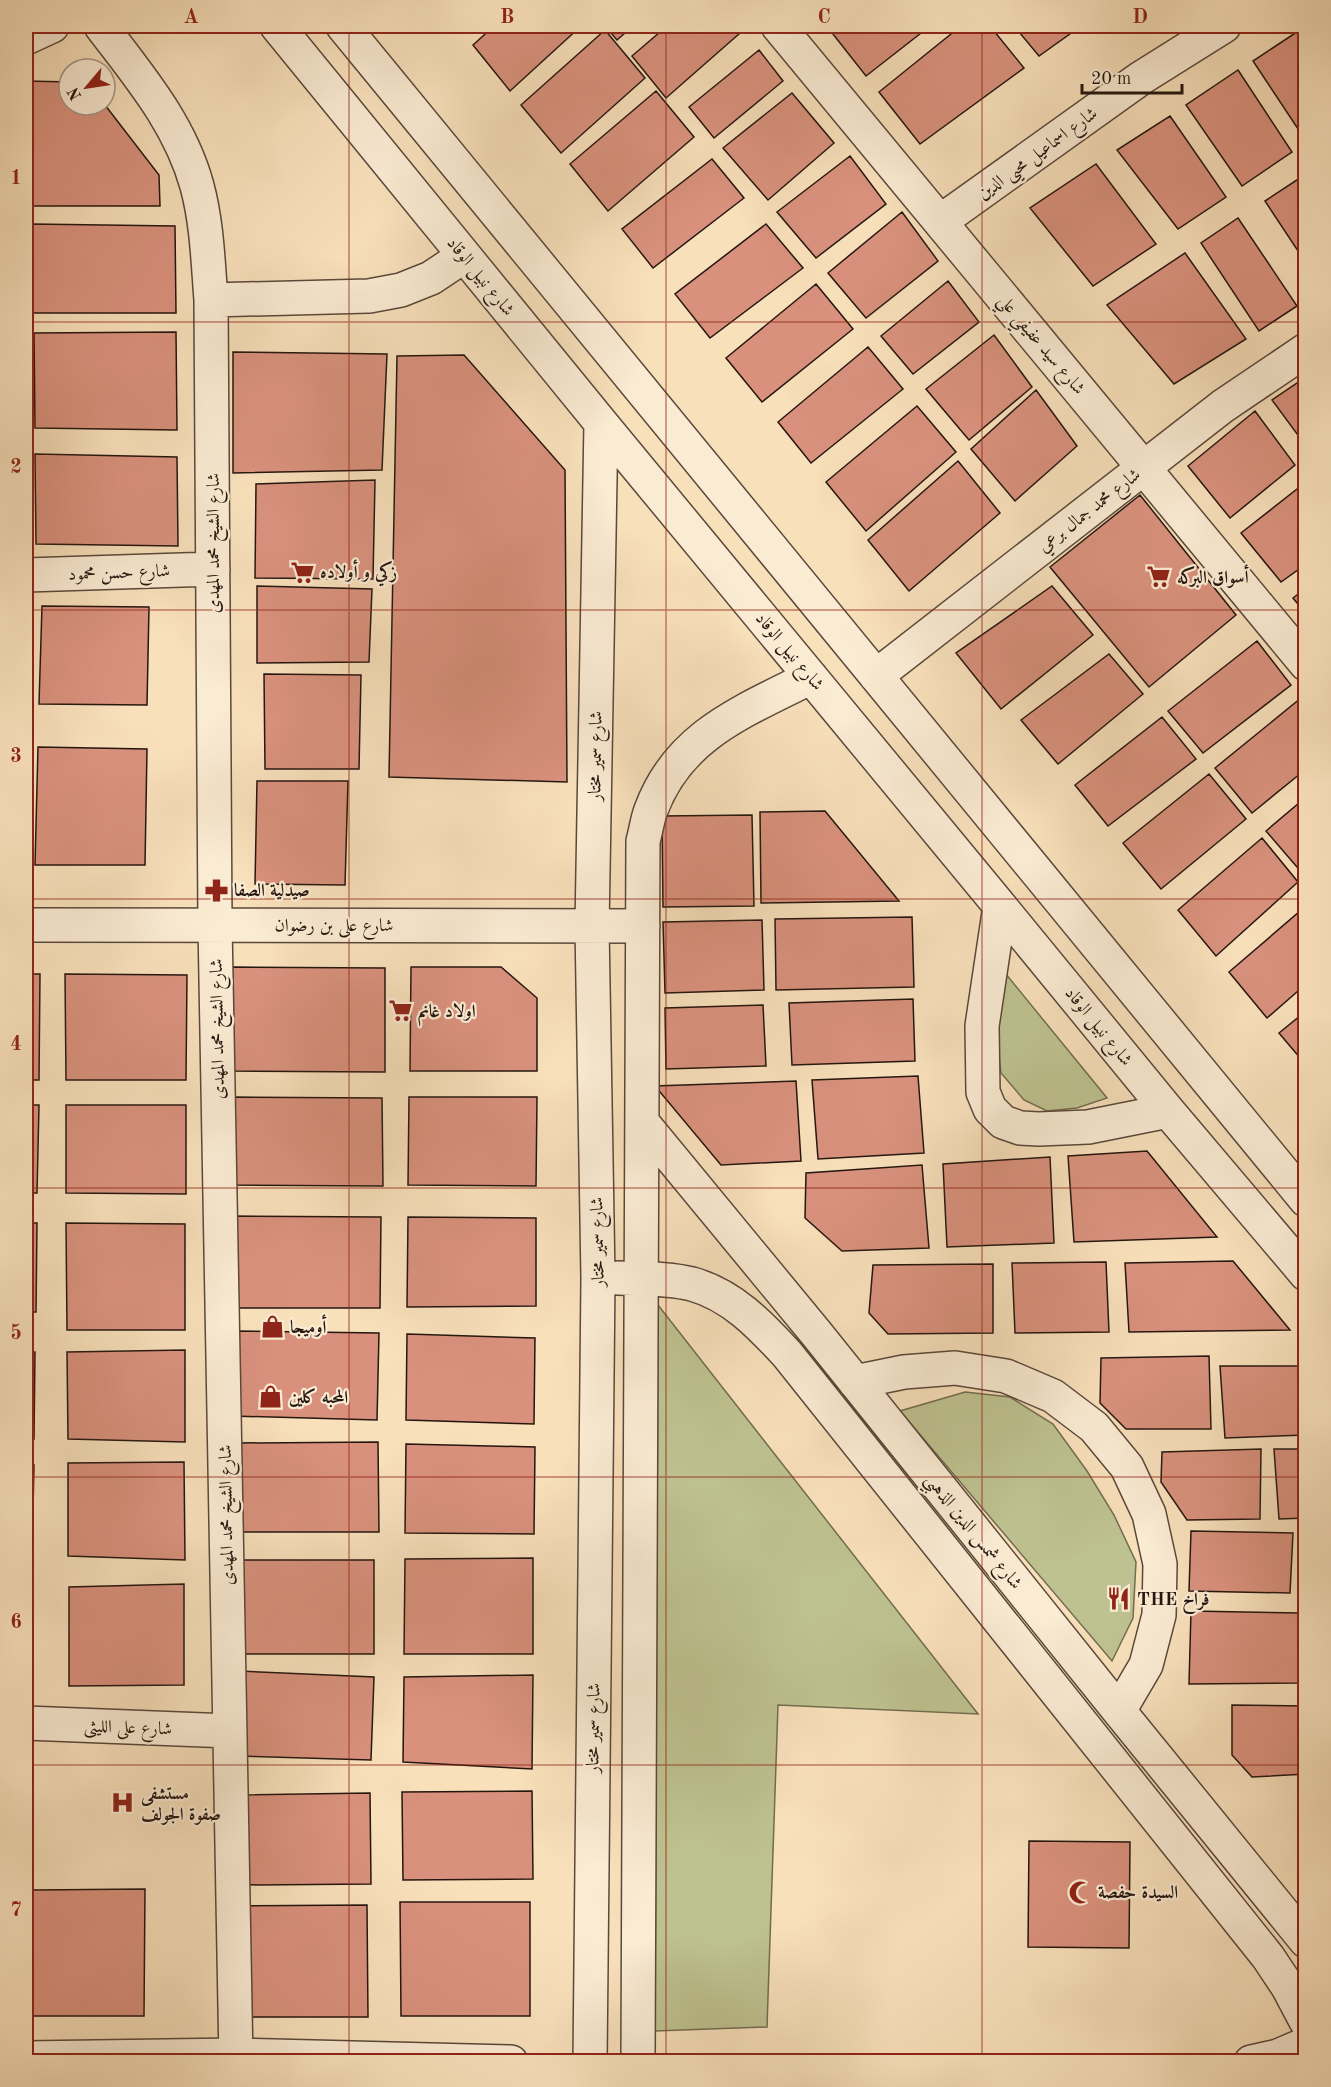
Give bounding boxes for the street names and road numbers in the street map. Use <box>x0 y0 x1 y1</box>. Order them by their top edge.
street label: شارع اسماعيل محيى الدين <box>974 104 1104 207</box>
street label: شارع نبيل الوقاد <box>439 234 517 323</box>
street label: شارع سيد عفيفي علي <box>988 291 1088 403</box>
street label: شارع محمد جمال برعي <box>1035 466 1147 560</box>
street label: شارع الشيخ محمد المهدى <box>205 473 229 613</box>
street label: شارع حسن محمود <box>68 562 170 589</box>
street label: شارع نبيل الوقاد <box>748 609 827 697</box>
street label: شارع سمير مختار <box>586 711 611 803</box>
street label: شارع على بن رضوان <box>275 917 393 940</box>
street label: شارع الشيخ محمد المهدى <box>208 958 234 1099</box>
street label: شارع نبيل الوقاد <box>1057 984 1135 1073</box>
street label: شارع سمير مختار <box>588 1197 613 1289</box>
street label: شارع الشيخ محمد المهدى <box>217 1444 243 1585</box>
street label: شارع شمس الدين الذهبي <box>916 1470 1025 1597</box>
street label: شارع سمير مختار <box>584 1683 609 1775</box>
street label: شارع على الليثى <box>83 1717 173 1744</box>

